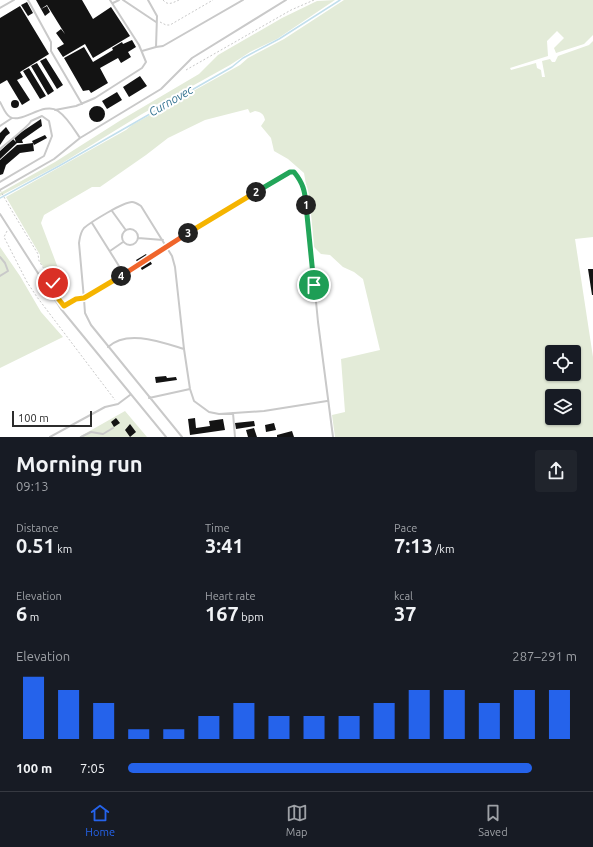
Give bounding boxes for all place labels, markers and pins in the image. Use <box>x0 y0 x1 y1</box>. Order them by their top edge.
pin: 2 <box>246 182 266 202</box>
pin: 1 <box>296 195 316 215</box>
pin: 3 <box>178 223 198 243</box>
pin <box>36 266 70 300</box>
pin: 4 <box>111 266 131 286</box>
pin <box>297 268 331 302</box>

